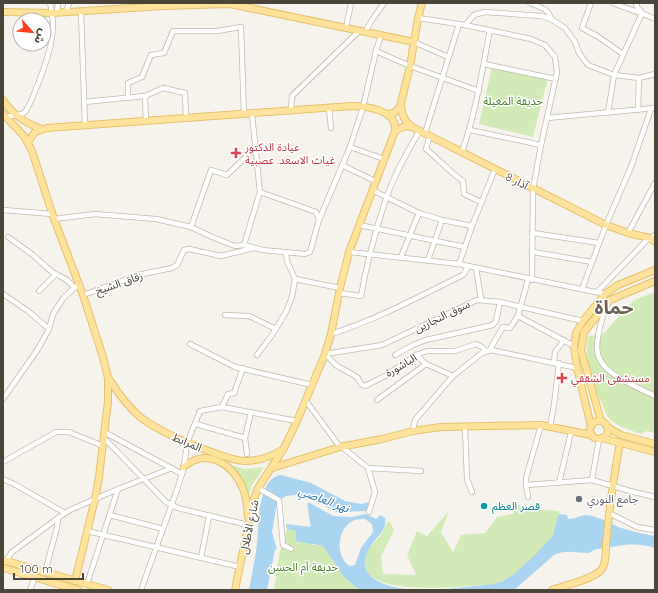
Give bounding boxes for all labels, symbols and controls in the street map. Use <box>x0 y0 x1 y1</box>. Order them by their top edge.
north arrow <box>12 12 52 52</box>
text: ش <box>31 27 51 46</box>
park label: حديقة المغيلة <box>483 94 543 108</box>
place label: عيادة الدكتور غياث الاسعد. عصبية <box>244 140 336 167</box>
marker: عيادة الدكتور غياث الاسعد. عصبية <box>230 147 242 159</box>
street label: 8 آذار <box>503 169 531 193</box>
street label: زقاق الشيخ <box>93 268 145 299</box>
district label: حماة <box>595 295 633 319</box>
street label: سوق النجارين <box>412 296 472 335</box>
street label: الباشورة <box>383 350 419 380</box>
place label: مستشفى الشققي <box>571 371 650 388</box>
marker: مستشفى الشققي <box>556 372 568 384</box>
street label: المرابط <box>170 430 204 454</box>
water label: نهر العاصي <box>296 483 353 519</box>
place label: جامع النوري <box>587 492 639 509</box>
marker: جامع النوري <box>574 494 584 504</box>
street label: شارع الأطلال <box>236 498 263 556</box>
place label: قصر العظم <box>492 499 540 515</box>
marker: قصر العظم <box>479 501 489 511</box>
scale bar <box>14 555 83 581</box>
park label: حديقة أم الحسن <box>268 560 339 575</box>
text: 100 m <box>20 561 53 576</box>

